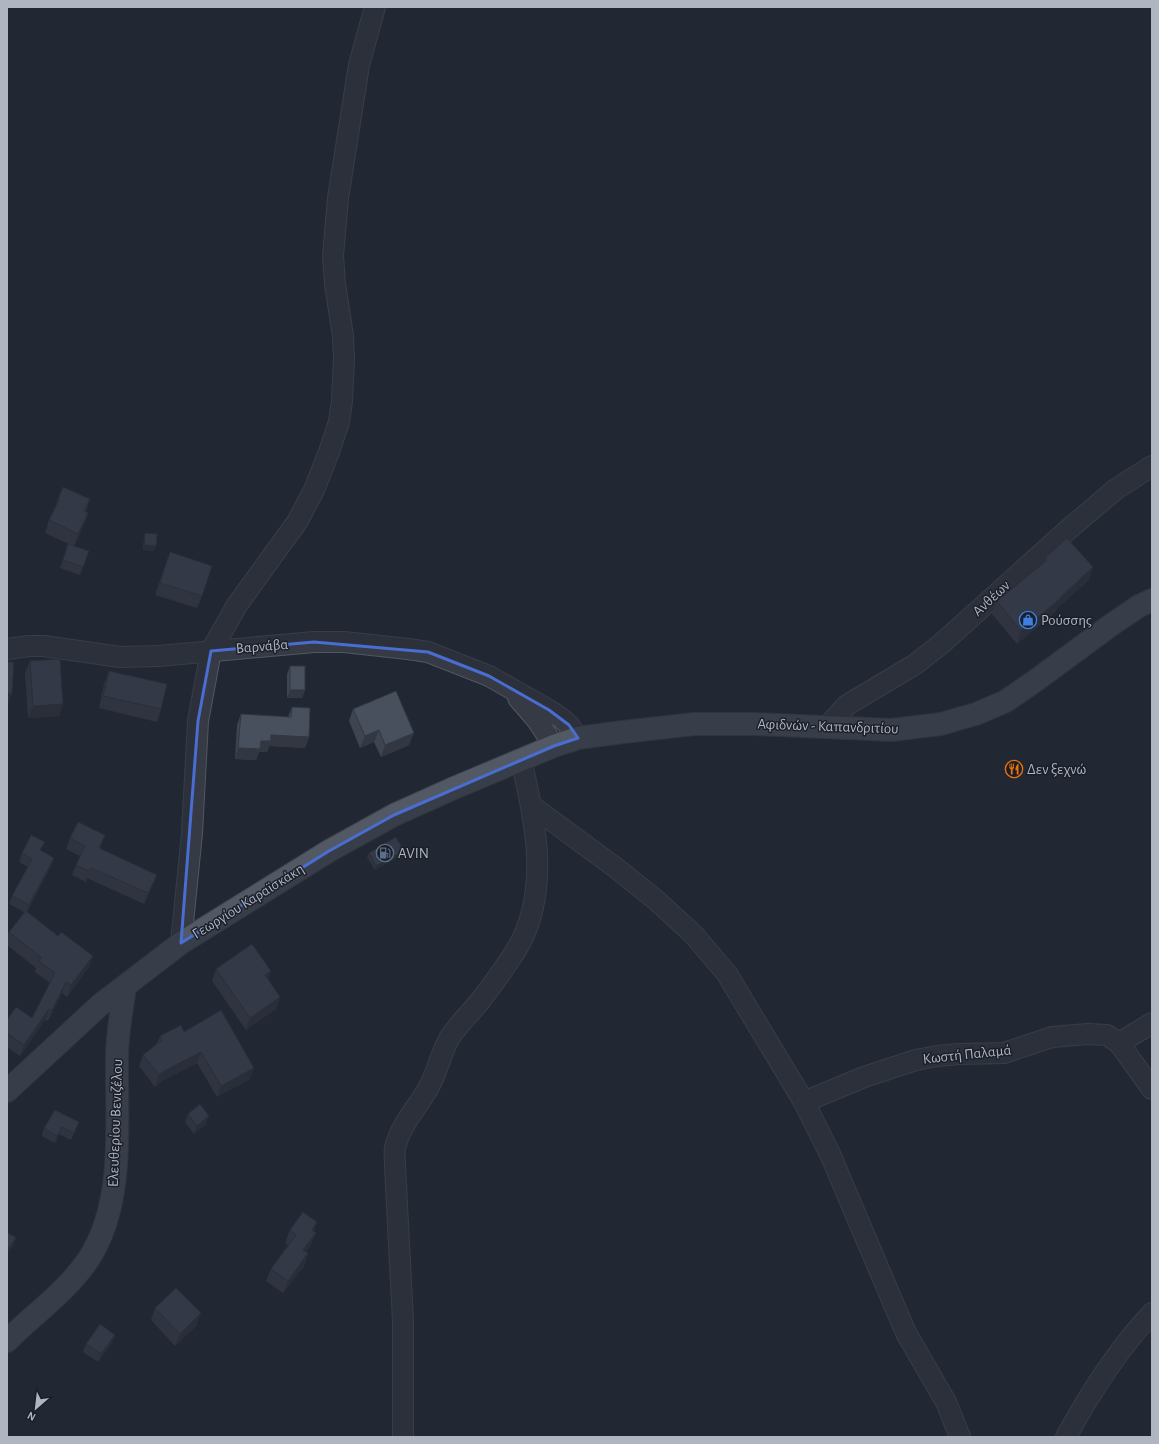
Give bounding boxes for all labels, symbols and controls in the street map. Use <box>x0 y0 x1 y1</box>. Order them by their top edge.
street label: Ανθέων <box>970 578 1013 619</box>
shop icon: Ρούσσης <box>1018 610 1038 630</box>
place label: Ρούσσης <box>1041 613 1092 628</box>
street label: Βαρνάβα <box>235 637 289 656</box>
street label: Αφιδνών - Καπανδριτίου <box>757 717 899 736</box>
restaurant icon: Δεν ξεχνώ <box>1004 759 1024 779</box>
place label: Δεν ξεχνώ <box>1027 762 1087 777</box>
fuel station icon: AVIN <box>375 843 395 863</box>
place label: AVIN <box>398 846 429 861</box>
street label: Γεωργίου Καραϊσκάκη <box>190 861 307 942</box>
street label: Κωστή Παλαμά <box>922 1042 1012 1067</box>
street label: Ελευθερίου Βενιζέλου <box>106 1059 125 1187</box>
north arrow <box>16 1388 56 1428</box>
text: N <box>26 1410 38 1423</box>

